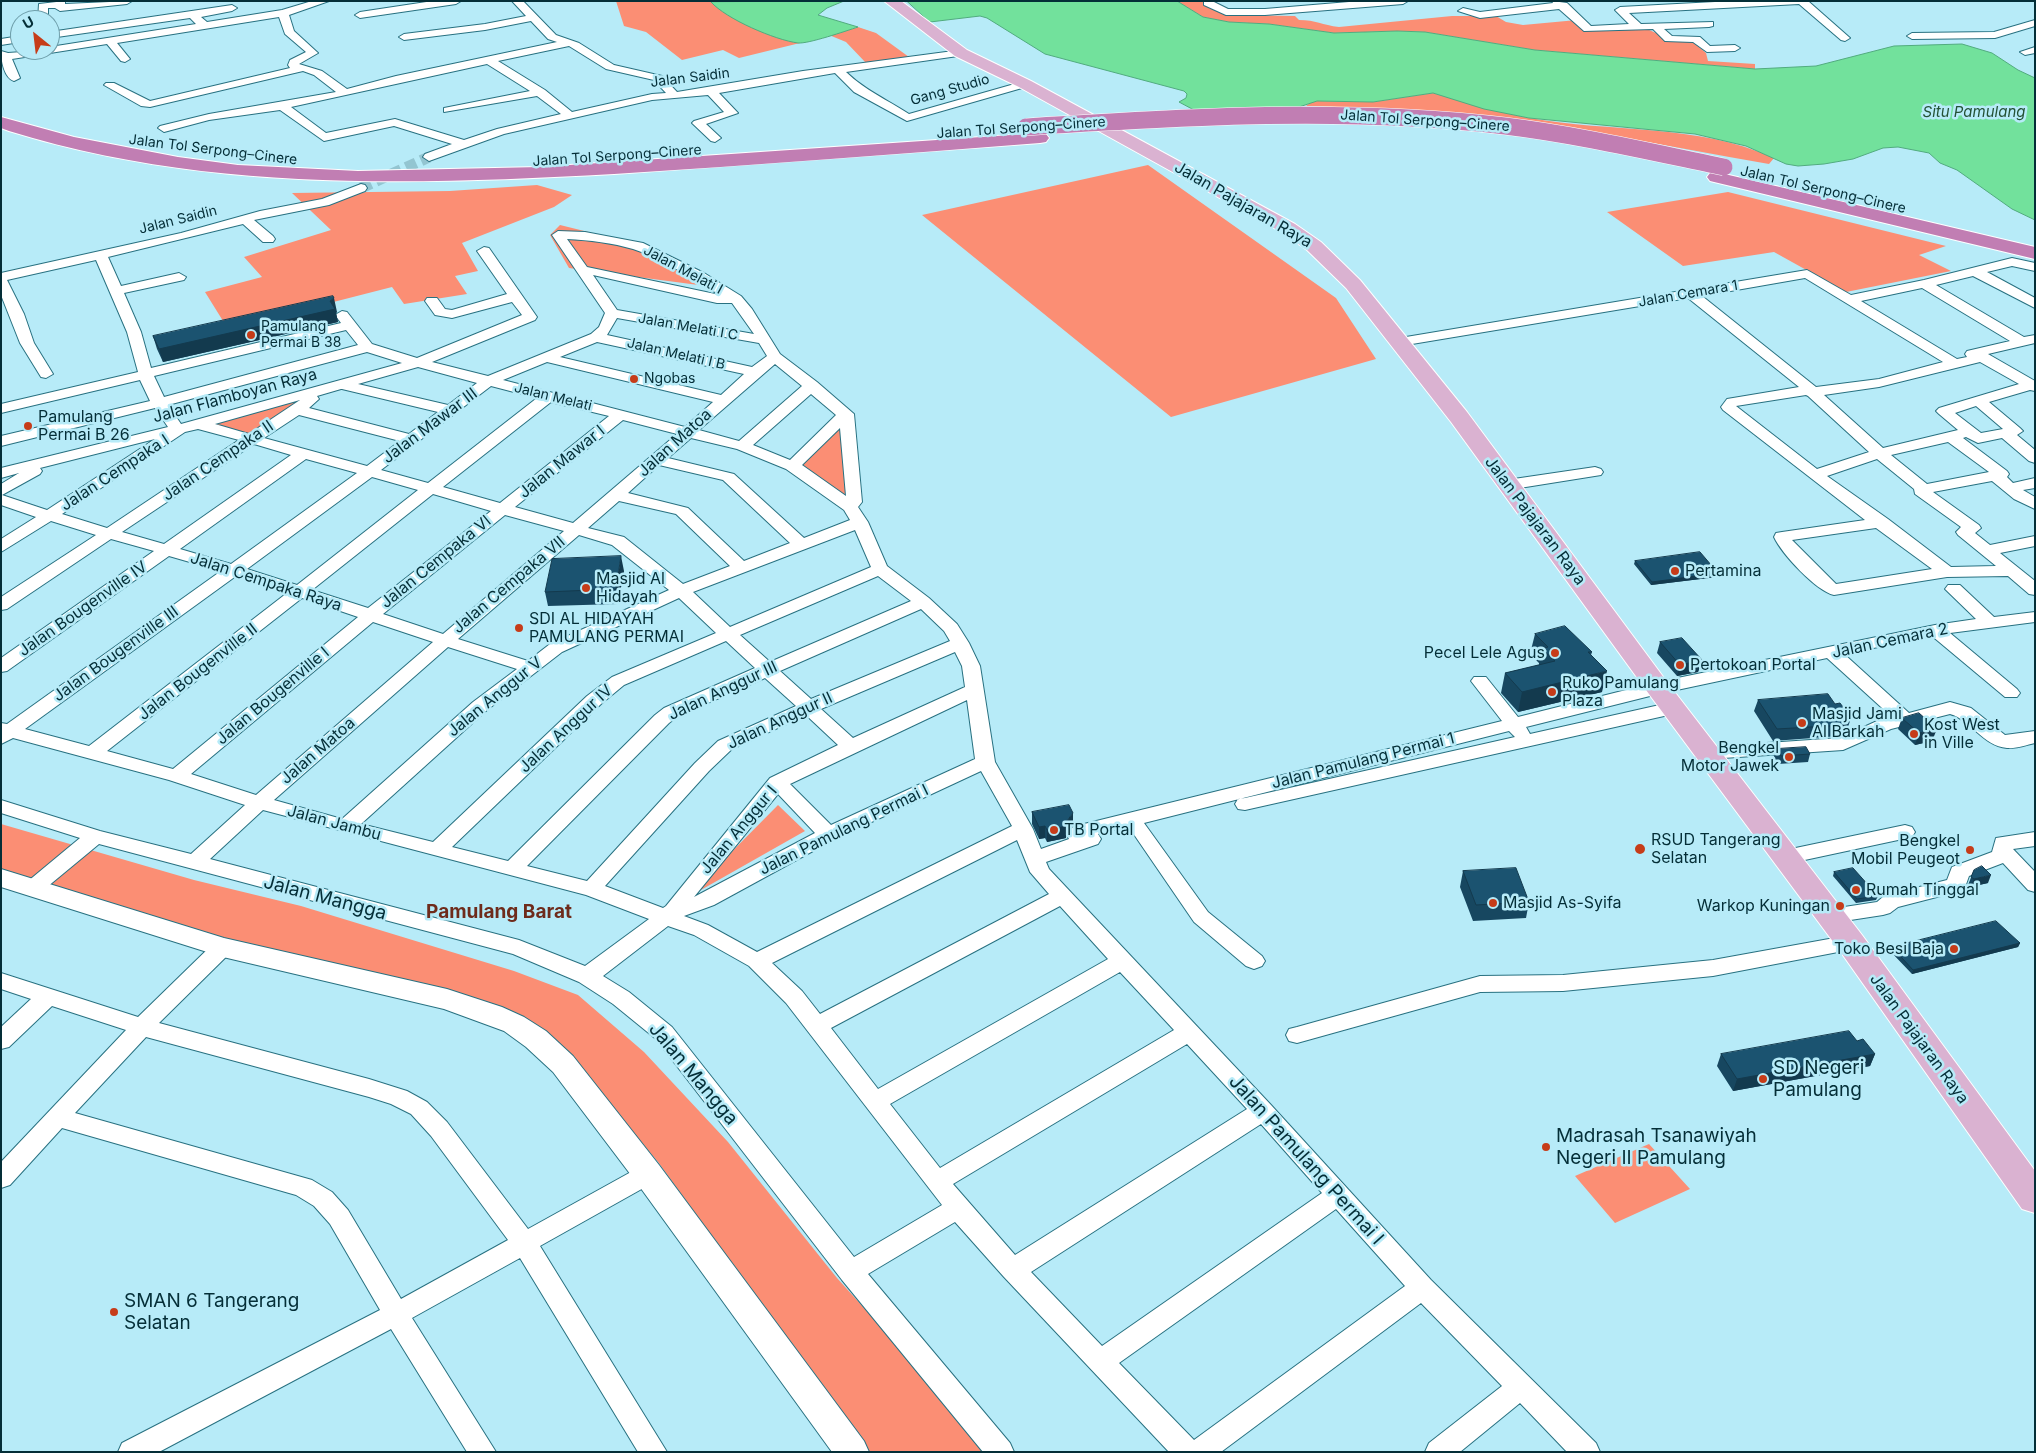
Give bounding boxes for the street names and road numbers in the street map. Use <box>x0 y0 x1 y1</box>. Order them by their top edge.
street label: Jalan Saidin <box>649 65 731 91</box>
street label: Gang Studio <box>909 71 991 109</box>
street label: Jalan Tol Serpong–Cinere <box>1340 107 1510 135</box>
street label: Jalan Tol Serpong–Cinere <box>936 114 1106 142</box>
street label: Jalan Tol Serpong–Cinere <box>128 131 298 169</box>
street label: Jalan Tol Serpong–Cinere <box>532 142 702 170</box>
street label: Jalan Pajajaran Raya <box>1171 158 1315 252</box>
street label: Jalan Tol Serpong–Cinere <box>1738 163 1908 217</box>
street label: Jalan Saidin <box>137 202 219 238</box>
street label: Jalan Melati I <box>641 242 725 298</box>
street label: Jalan Cemara 1 <box>1637 277 1739 311</box>
street label: Jalan Melati I C <box>637 310 739 344</box>
street label: Jalan Melati I B <box>625 335 727 373</box>
street label: Jalan Flamboyan Raya <box>151 365 319 427</box>
street label: Jalan Melati <box>512 379 594 415</box>
street label: Jalan Mawar III <box>379 384 481 468</box>
street label: Jalan Matoa <box>634 405 716 481</box>
street label: Jalan Cempaka II <box>159 417 277 505</box>
street label: Jalan Mawar I <box>515 421 609 503</box>
street label: Jalan Cempaka I <box>57 431 173 515</box>
street label: Jalan Pajajaran Raya <box>1480 453 1590 589</box>
street label: Jalan Cempaka VI <box>377 512 495 612</box>
street label: Jalan Cempaka VII <box>449 532 569 638</box>
street label: Jalan Cempaka Raya <box>188 548 344 616</box>
street label: Jalan Bougenville IV <box>15 557 151 661</box>
street label: Jalan Bougenville III <box>50 602 182 706</box>
street label: Jalan Cemara 2 <box>1830 619 1950 663</box>
street label: Jalan Bougenville II <box>135 620 261 724</box>
street label: Jalan Bougenville I <box>213 643 333 749</box>
street label: Jalan Anggur V <box>444 653 546 741</box>
street label: Jalan Anggur III <box>666 657 780 725</box>
street label: Jalan Anggur IV <box>515 681 617 777</box>
street label: Jalan Anggur II <box>724 688 836 754</box>
street label: Jalan Matoa <box>277 714 359 788</box>
street label: Jalan Pamulang Permai 1 <box>1270 729 1456 793</box>
street label: Jalan Pamulang Permai I <box>756 781 932 879</box>
street label: Jalan Anggur I <box>697 782 781 878</box>
street label: Jalan Jambu <box>285 801 383 845</box>
street label: Jalan Mangga <box>261 871 389 925</box>
street label: Jalan Pajajaran Raya <box>1865 970 1973 1108</box>
street label: Jalan Mangga <box>644 1018 742 1130</box>
street label: Jalan Pamulang Permai I <box>1224 1070 1388 1250</box>

